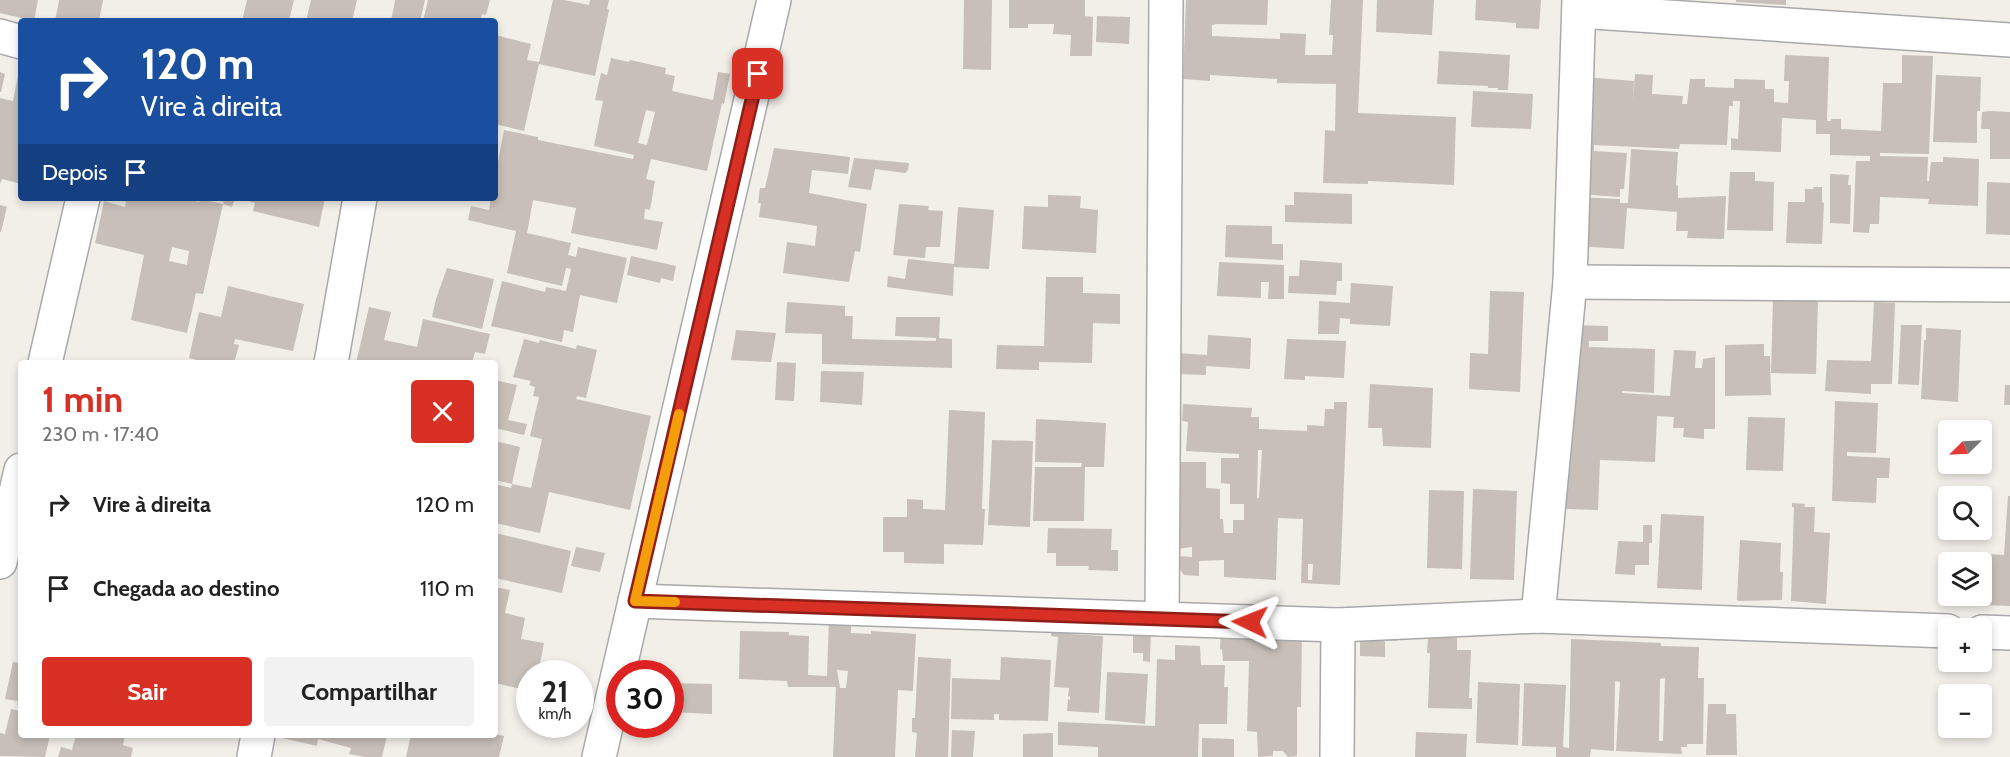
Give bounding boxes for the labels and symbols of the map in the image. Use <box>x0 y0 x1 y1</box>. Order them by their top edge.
pin <box>732 48 783 99</box>
north arrow <box>1938 420 1992 474</box>
position arrow <box>1218 590 1282 654</box>
speed limit sign: 30 <box>606 660 684 738</box>

